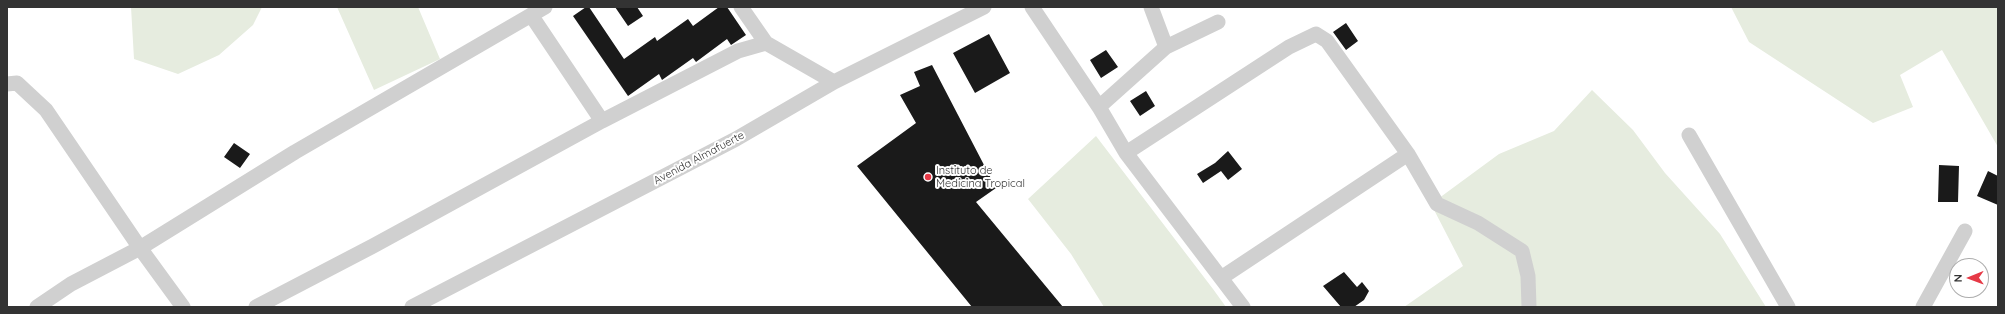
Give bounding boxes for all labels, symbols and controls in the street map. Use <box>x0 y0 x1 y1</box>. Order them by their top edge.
street label: Avenida Almafuerte <box>651 129 747 187</box>
place label: Instituto de Medicina Tropical <box>936 164 1025 190</box>
marker: Instituto de Medicina Tropical <box>923 172 933 182</box>
north arrow <box>1949 258 1989 298</box>
text: N <box>1951 274 1965 282</box>

